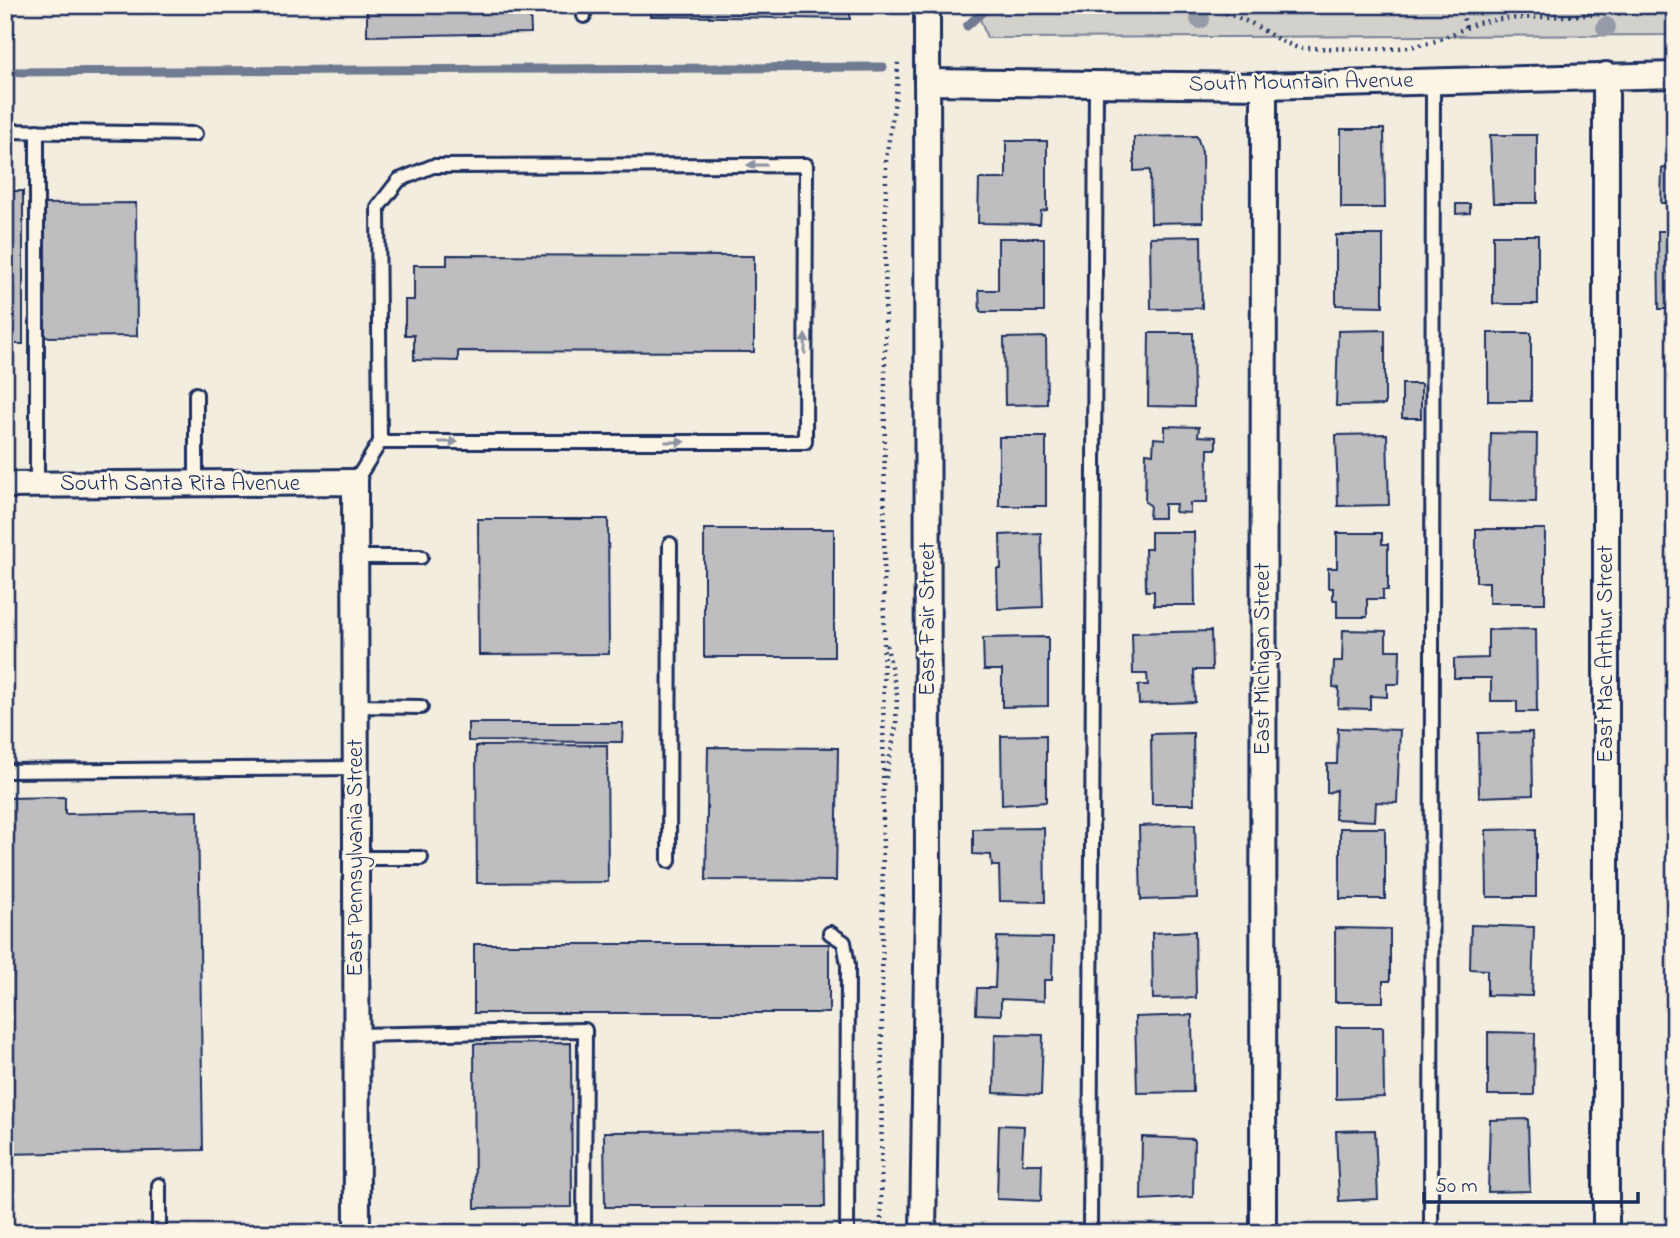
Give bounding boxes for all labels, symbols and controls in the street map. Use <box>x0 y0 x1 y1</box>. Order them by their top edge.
street label: South Mountain Avenue <box>1188 65 1414 101</box>
one-way arrow <box>746 159 768 171</box>
one-way arrow <box>799 333 811 355</box>
one-way arrow <box>437 436 459 448</box>
one-way arrow <box>665 436 687 448</box>
street label: South Santa Rita Avenue <box>60 468 301 501</box>
street label: East Fair Street <box>912 542 945 696</box>
street label: East Mac Arthur Street <box>1590 545 1623 763</box>
street label: East Michigan Street <box>1247 562 1281 755</box>
street label: East Pennsylvania Street <box>340 739 375 977</box>
scale bar <box>1424 1161 1638 1205</box>
text: 50 m <box>1435 1172 1478 1202</box>

